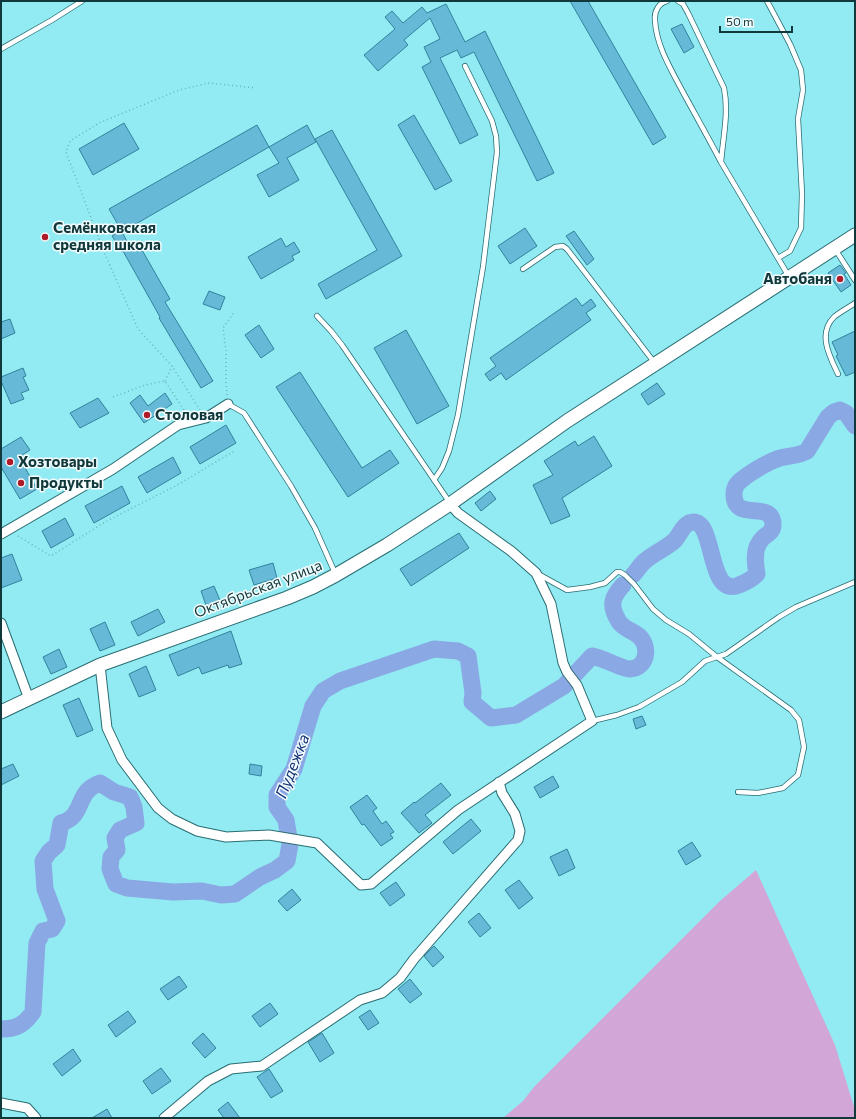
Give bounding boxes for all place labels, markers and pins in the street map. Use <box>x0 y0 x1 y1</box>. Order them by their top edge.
place label: Семёнковская средняя школа <box>53 218 161 253</box>
marker: Семёнковская средняя школа <box>40 232 50 242</box>
place label: Автобаня <box>763 269 832 287</box>
marker: Автобаня <box>835 274 845 284</box>
place label: Столовая <box>155 405 223 423</box>
marker: Столовая <box>142 410 152 420</box>
place label: Хозтовары <box>18 452 97 470</box>
marker: Хозтовары <box>5 457 15 467</box>
place label: Продукты <box>29 473 103 491</box>
marker: Продукты <box>16 478 26 488</box>

